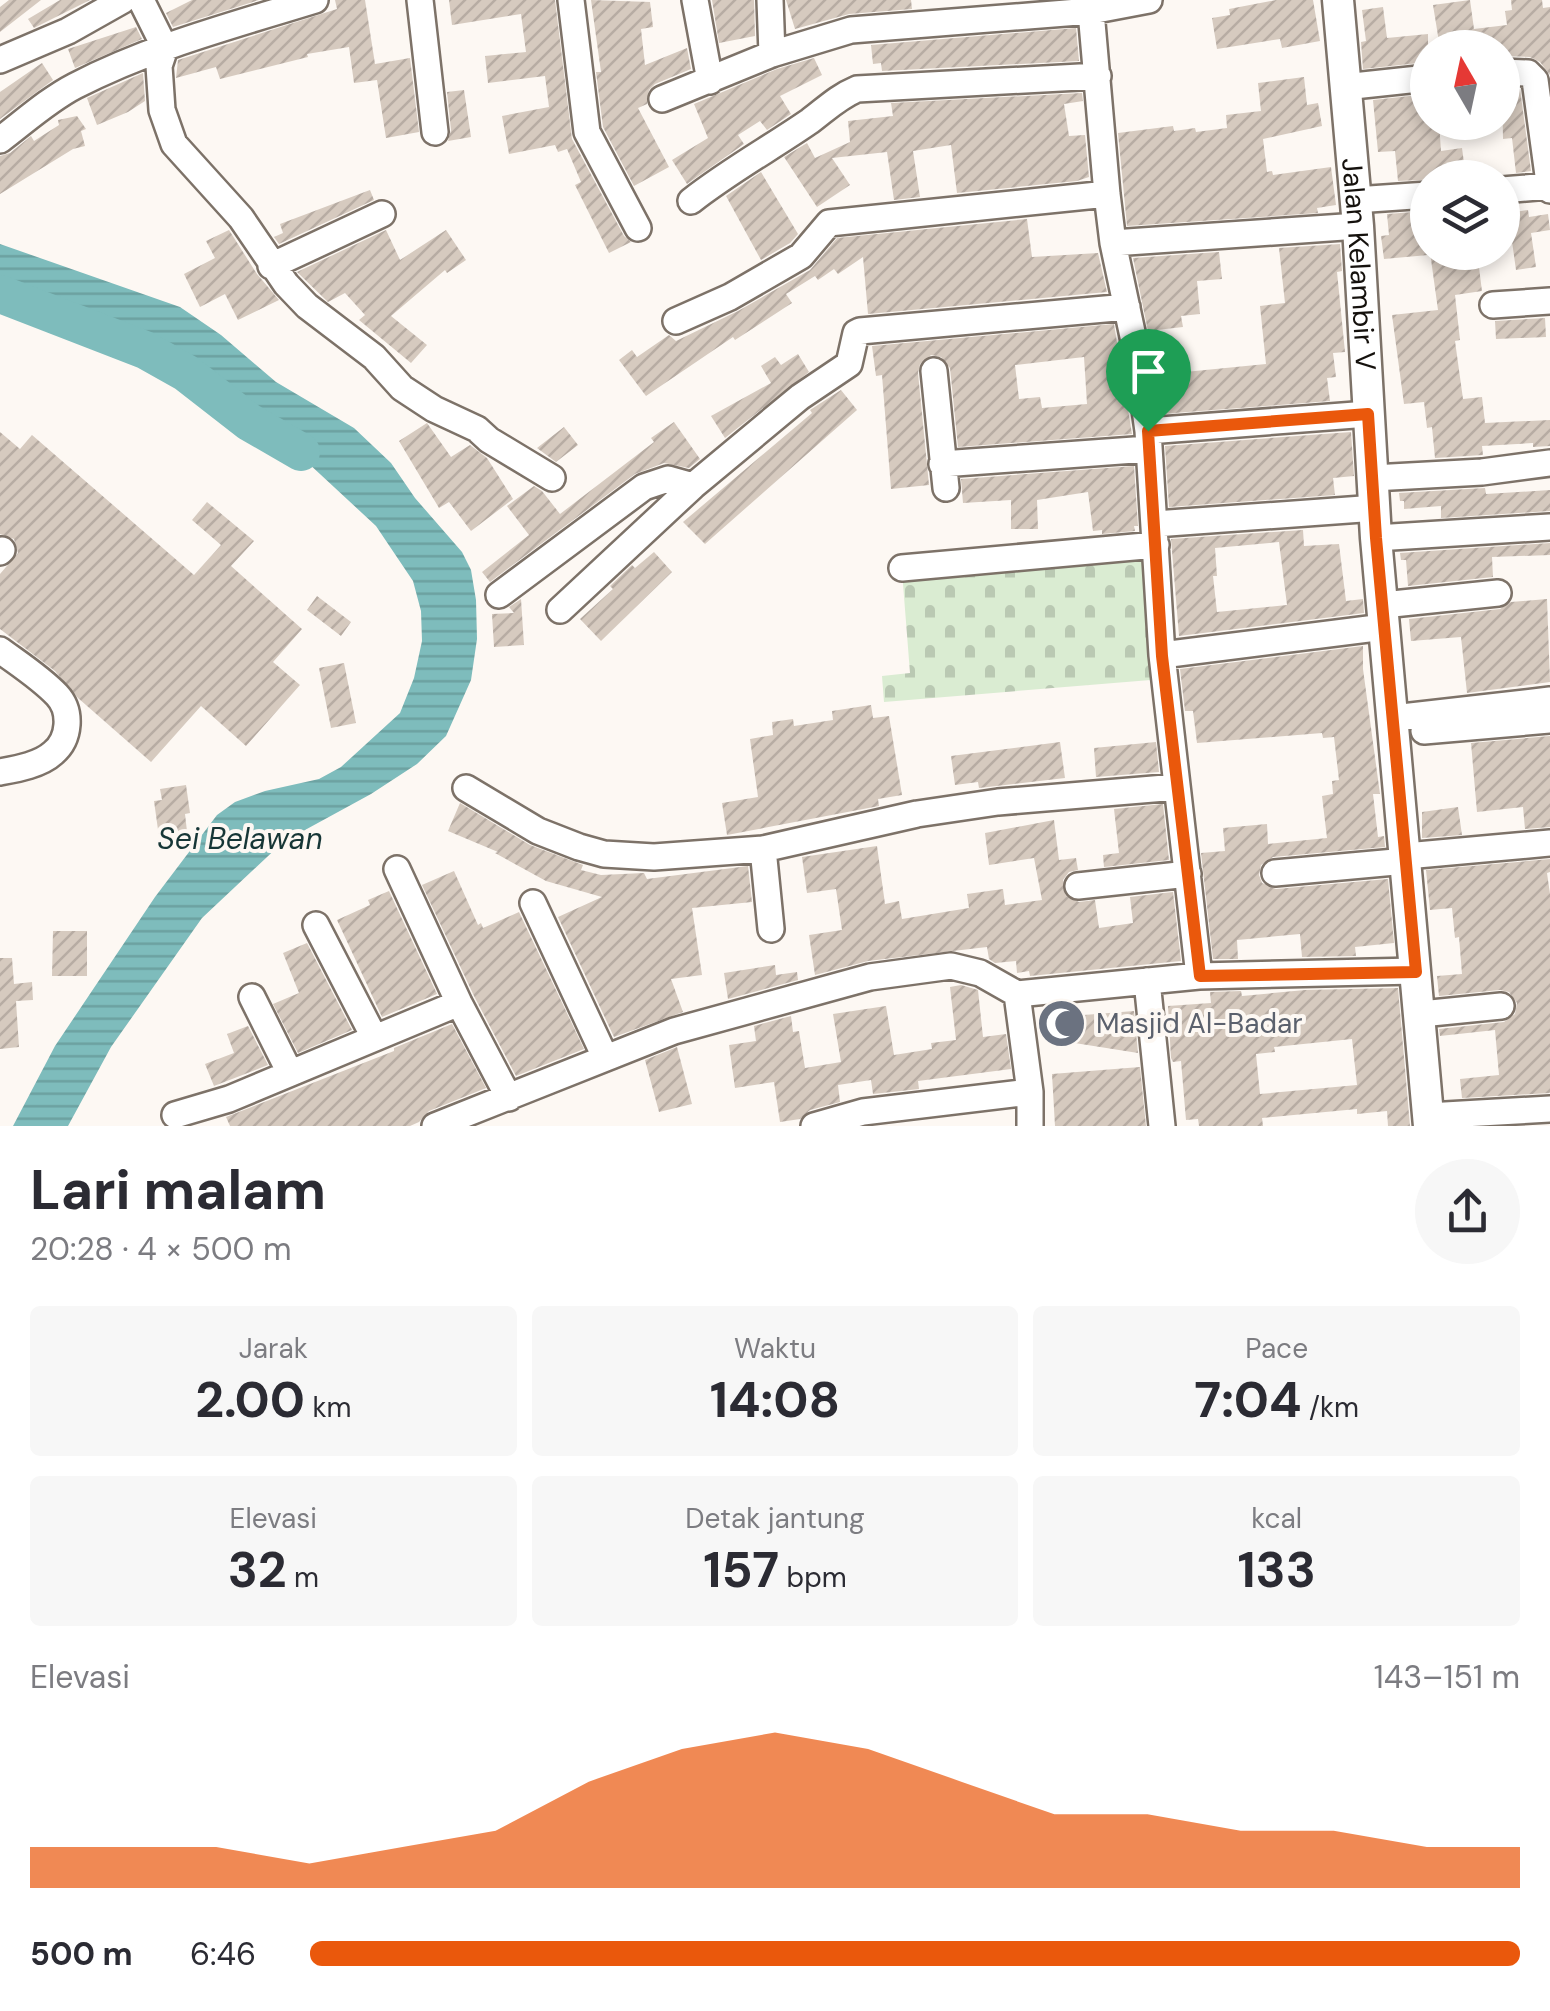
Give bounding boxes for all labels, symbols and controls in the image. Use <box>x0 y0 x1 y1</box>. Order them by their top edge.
north arrow <box>1410 30 1520 140</box>
map controls <box>1410 30 1520 270</box>
street label: Jalan Kelambir V <box>1334 156 1385 372</box>
button: layers <box>1410 160 1520 270</box>
pin <box>1106 329 1191 432</box>
icon: arrive <box>1121 344 1176 399</box>
water label: Sei Belawan <box>157 819 323 858</box>
mosque icon: Masjid Al-Badar <box>1035 997 1087 1049</box>
place label: Masjid Al-Badar <box>1096 1005 1303 1042</box>
text: Lari malam <box>30 1154 326 1226</box>
button: share <box>1415 1159 1520 1264</box>
text: 20:28 · 4 × 500 m <box>30 1228 292 1270</box>
text: Jarak <box>239 1330 308 1367</box>
text: Waktu <box>734 1330 816 1367</box>
text: Pace <box>1245 1330 1308 1367</box>
text: 2.00 <box>195 1367 305 1433</box>
text: 14:08 <box>710 1367 840 1433</box>
text: 7:04 <box>1194 1367 1302 1433</box>
text: km <box>305 1389 352 1426</box>
text: /km <box>1302 1389 1359 1426</box>
text: Elevasi <box>230 1500 317 1537</box>
text: Detak jantung <box>685 1500 865 1537</box>
text: kcal <box>1251 1500 1302 1537</box>
text: 32 <box>228 1537 287 1603</box>
text: 157 <box>703 1537 779 1603</box>
text: 133 <box>1237 1537 1316 1603</box>
text: m <box>287 1559 319 1596</box>
text: bpm <box>779 1559 847 1596</box>
text: Elevasi <box>30 1656 130 1698</box>
text: 143–151 m <box>1374 1656 1520 1698</box>
text: 500 m <box>30 1933 133 1975</box>
text: 6:46 <box>190 1933 256 1975</box>

